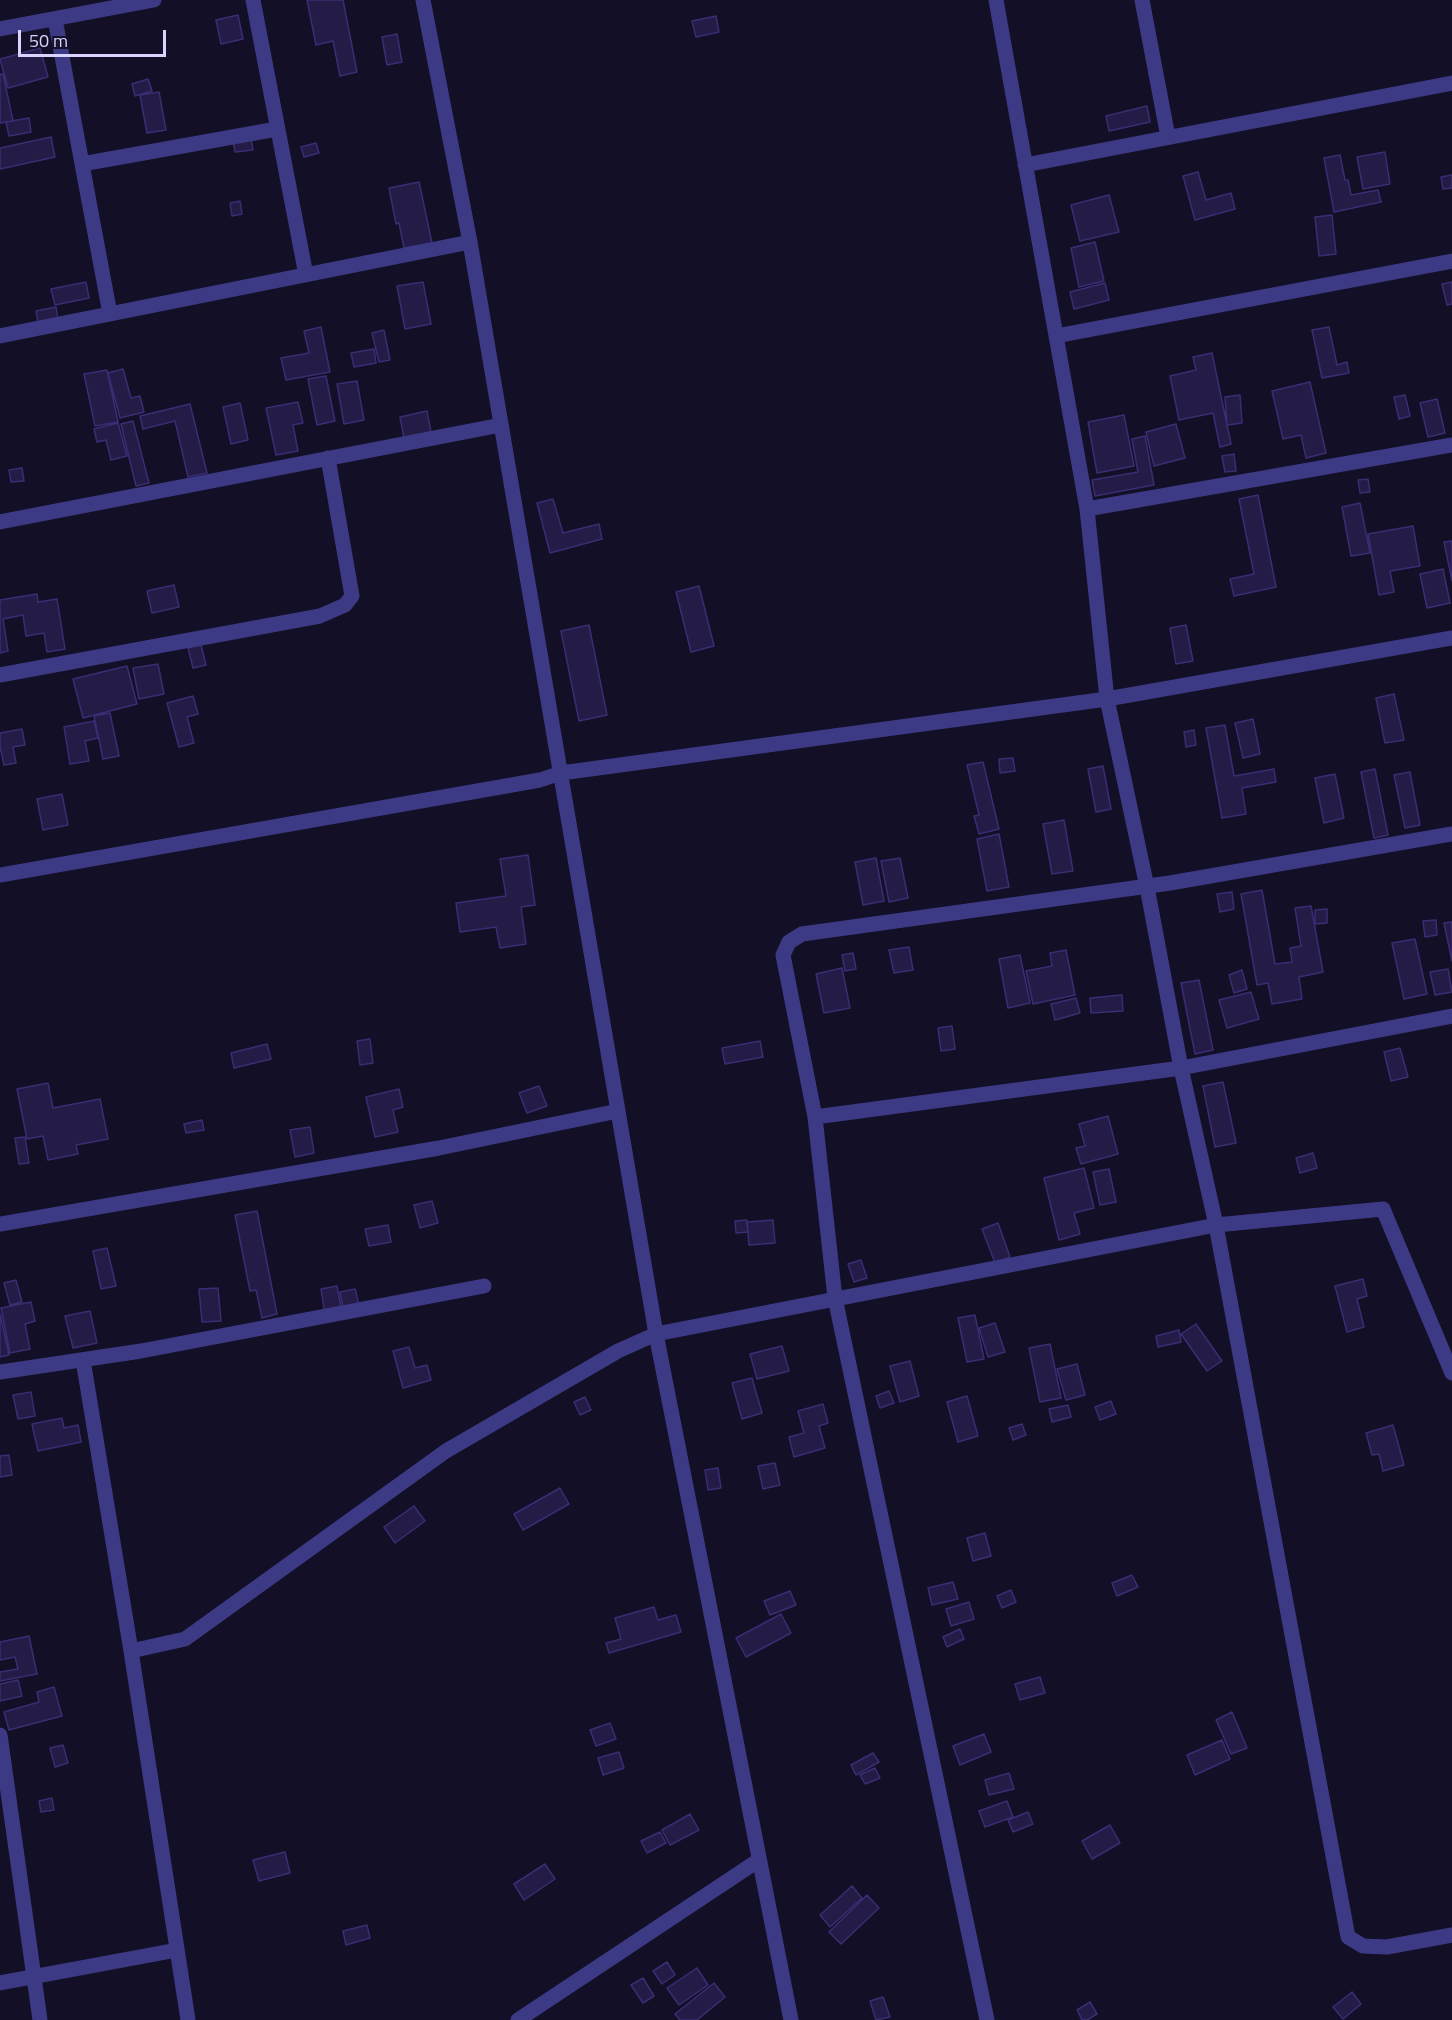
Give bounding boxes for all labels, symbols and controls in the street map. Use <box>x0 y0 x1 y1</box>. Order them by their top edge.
scale bar <box>21 18 170 56</box>
text: 50 m <box>29 27 68 54</box>

